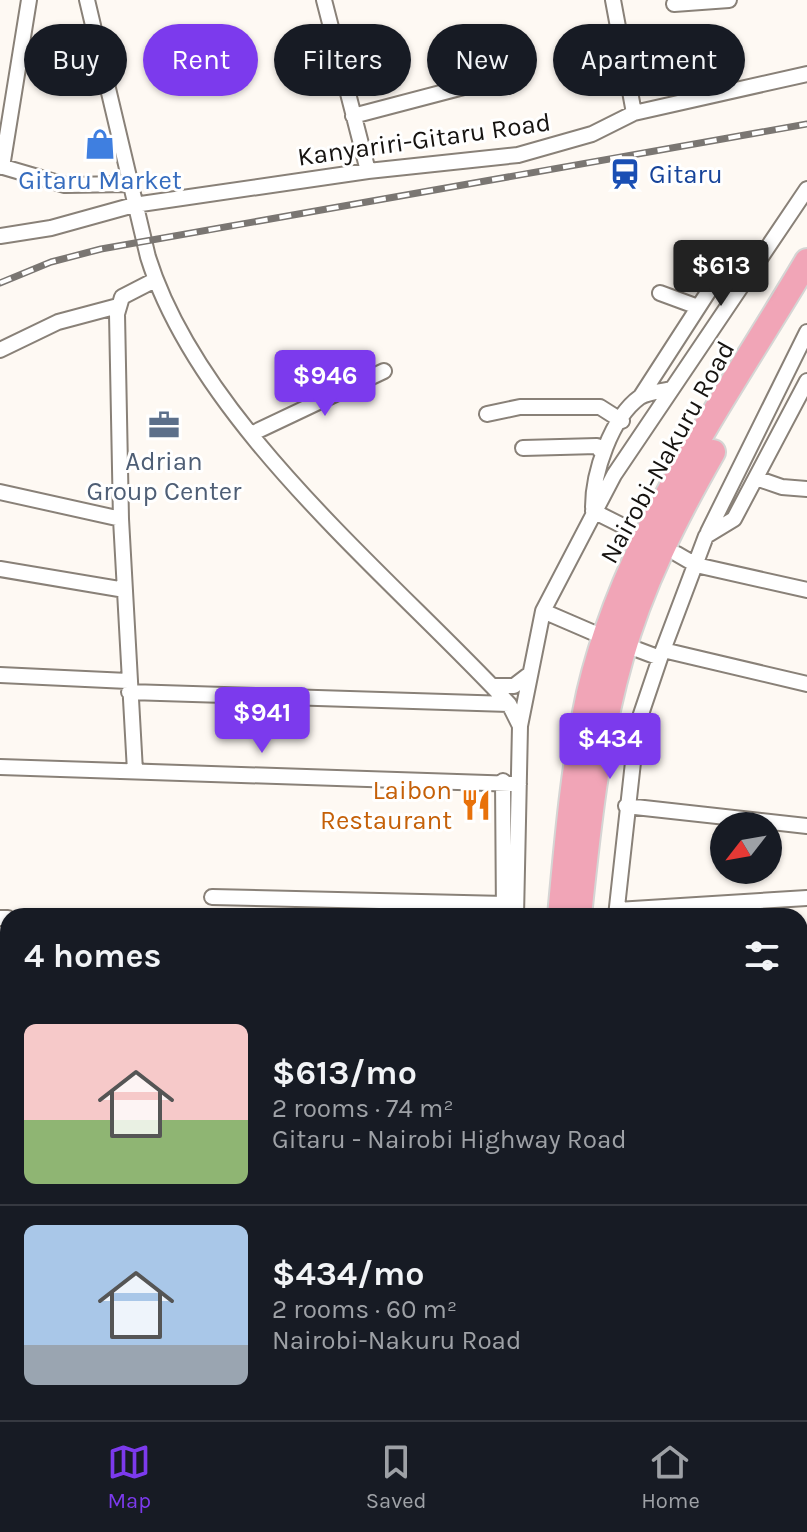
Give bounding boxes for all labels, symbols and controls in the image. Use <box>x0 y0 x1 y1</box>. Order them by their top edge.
chip: Buy <box>24 24 127 96</box>
chip: Rent <box>143 24 258 96</box>
chip: Filters <box>274 24 411 96</box>
chip: New <box>427 24 537 96</box>
chip: Apartment <box>553 24 745 96</box>
street label: Kanyariri-Gitaru Road <box>295 106 553 173</box>
shop icon: Gitaru Market <box>83 127 117 161</box>
station icon: Gitaru <box>608 157 642 191</box>
place label: Gitaru <box>649 159 723 190</box>
place label: Gitaru Market <box>18 165 182 196</box>
pin: $613 <box>674 240 768 308</box>
text: $613 <box>691 250 751 281</box>
street label: Nairobi-Nakuru Road <box>593 336 741 569</box>
pin: $946 <box>278 350 372 418</box>
text: $946 <box>292 360 358 391</box>
office icon: Adrian Group Center <box>147 408 181 442</box>
place label: Adrian Group Center <box>87 446 242 507</box>
pin: $941 <box>215 687 309 755</box>
text: $941 <box>233 697 291 728</box>
pin: $434 <box>563 713 657 781</box>
text: $434 <box>577 723 643 754</box>
place label: Laibon Restaurant <box>320 775 452 836</box>
restaurant icon: Laibon Restaurant <box>459 788 493 822</box>
north arrow <box>710 812 782 884</box>
map controls <box>710 812 782 884</box>
icon: filters <box>740 934 784 978</box>
text: 4 homes <box>24 936 161 976</box>
text: $613/mo <box>272 1053 417 1093</box>
icon: home <box>88 1056 184 1152</box>
text: 2 rooms · 74 m² <box>272 1093 454 1124</box>
text: Gitaru - Nairobi Highway Road <box>272 1124 627 1155</box>
text: $434/mo <box>272 1254 425 1294</box>
icon: home <box>88 1257 184 1353</box>
text: 2 rooms · 60 m² <box>272 1294 457 1325</box>
text: Nairobi-Nakuru Road <box>272 1325 521 1356</box>
tab: Map <box>107 1440 151 1514</box>
tab: Saved <box>366 1440 427 1514</box>
tab: Home <box>641 1440 700 1514</box>

